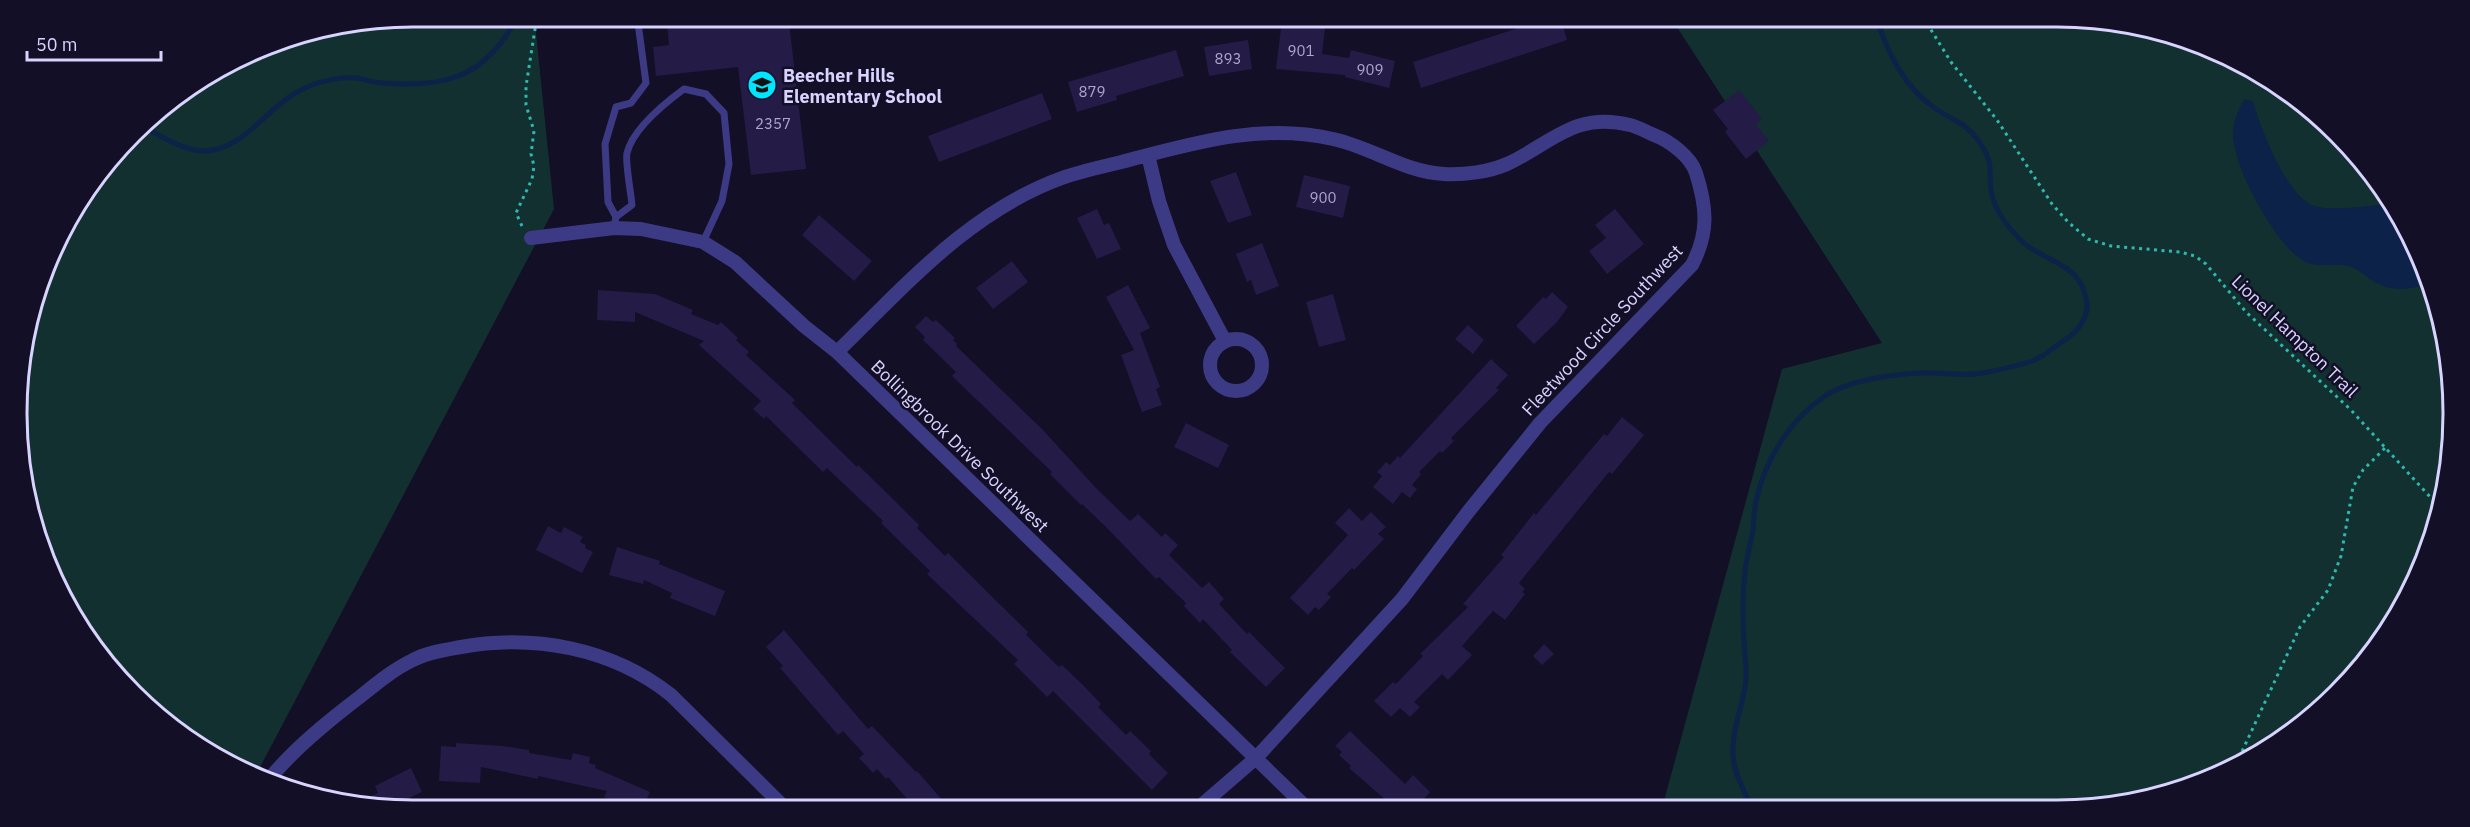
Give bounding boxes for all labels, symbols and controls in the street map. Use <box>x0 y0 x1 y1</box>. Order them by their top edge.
scale bar <box>27 24 160 62</box>
text: 50 m <box>36 33 78 56</box>
house number: 901 <box>1287 41 1315 60</box>
house number: 893 <box>1214 49 1242 68</box>
house number: 909 <box>1356 60 1384 79</box>
place label: Beecher Hills Elementary School <box>783 64 942 108</box>
school or university icon: Beecher Hills Elementary School <box>746 69 778 101</box>
house number: 879 <box>1078 82 1106 101</box>
house number: 2357 <box>755 114 791 133</box>
house number: 900 <box>1309 188 1337 207</box>
street label: Fleetwood Circle Southwest <box>1517 240 1687 420</box>
street label: Lionel Hampton Trail <box>2227 270 2363 402</box>
street label: Bollingbrook Drive Southwest <box>866 355 1054 537</box>

